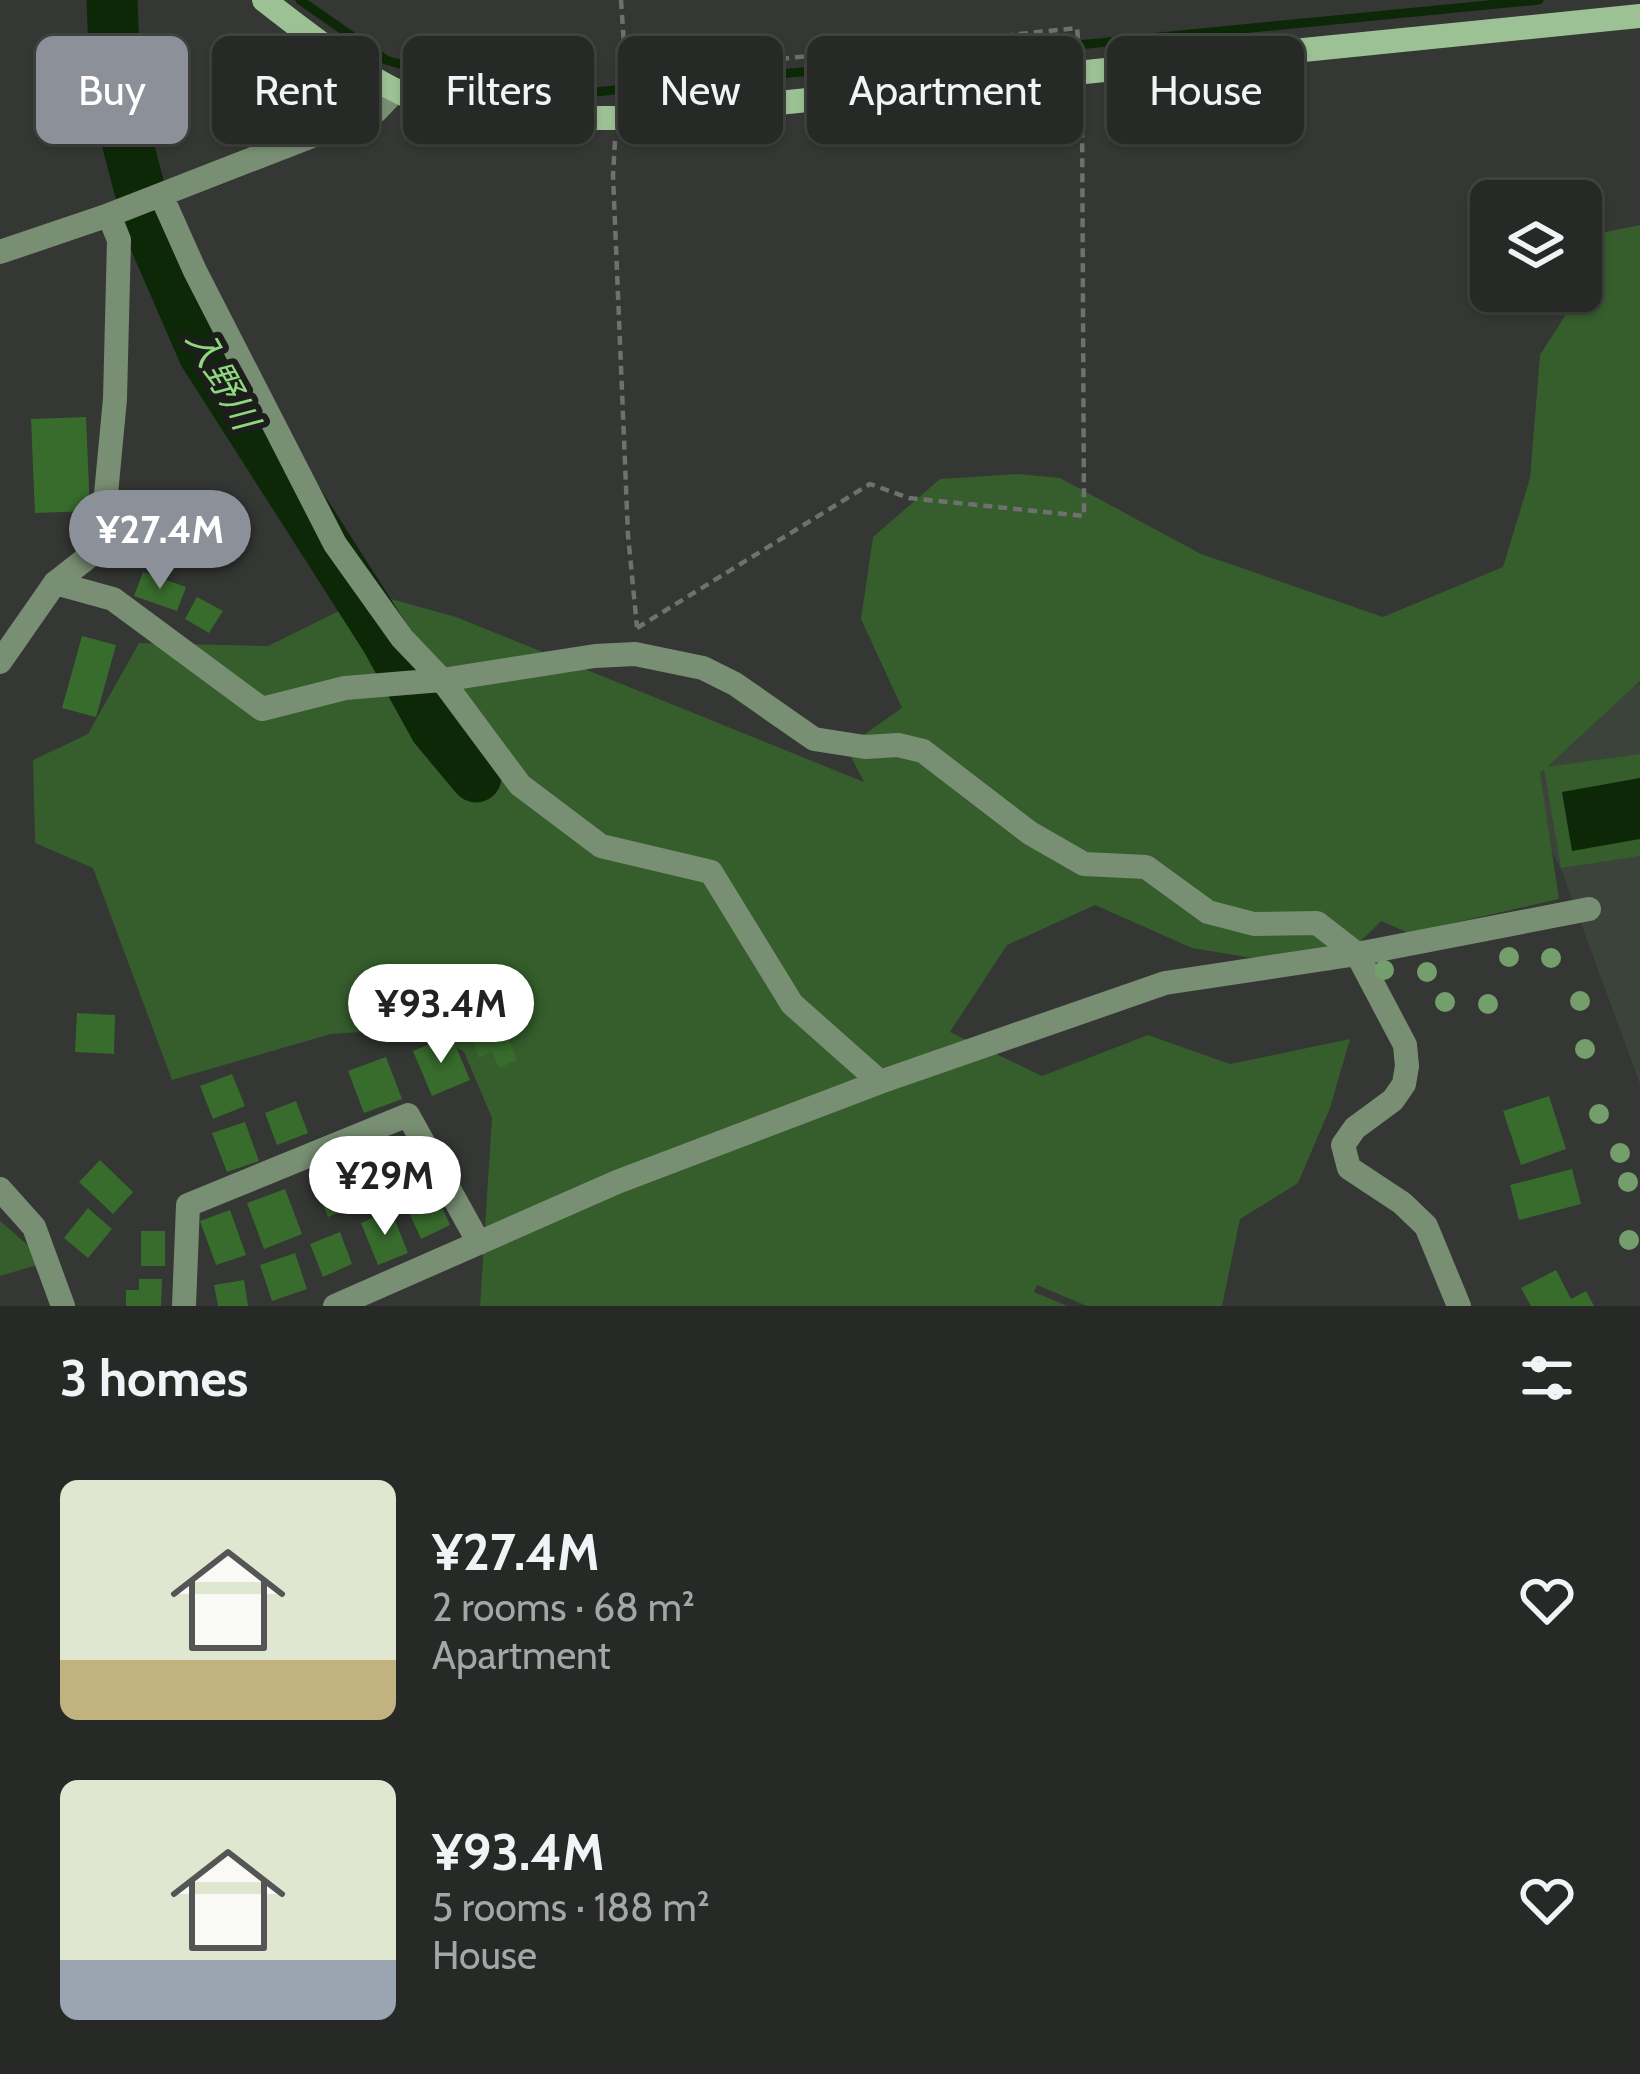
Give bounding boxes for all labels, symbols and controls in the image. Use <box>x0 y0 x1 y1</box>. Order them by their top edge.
chip: Buy <box>36 36 188 144</box>
chip: Rent <box>212 36 379 144</box>
chip: Filters <box>403 36 594 144</box>
chip: New <box>618 36 783 144</box>
chip: Apartment <box>807 36 1083 144</box>
chip: House <box>1107 36 1304 144</box>
map controls <box>1470 180 1602 312</box>
button: layers <box>1470 180 1602 312</box>
water label: 入野川 <box>178 321 270 440</box>
pin: ¥27.4M <box>62 490 258 592</box>
text: ¥27.4M <box>96 505 224 553</box>
pin: ¥93.4M <box>343 964 539 1066</box>
text: ¥93.4M <box>375 979 507 1027</box>
pin: ¥29M <box>314 1136 456 1238</box>
text: ¥29M <box>336 1151 434 1199</box>
icon: filters <box>1514 1345 1580 1411</box>
text: 3 homes <box>60 1347 248 1409</box>
text: ¥27.4M <box>432 1521 599 1583</box>
icon: home <box>156 1528 300 1672</box>
icon: heart <box>1514 1567 1580 1633</box>
text: 2 rooms · 68 m² <box>432 1583 695 1631</box>
text: Apartment <box>432 1631 611 1679</box>
text: ¥93.4M <box>432 1821 604 1883</box>
icon: home <box>156 1828 300 1972</box>
icon: heart <box>1514 1867 1580 1933</box>
text: 5 rooms · 188 m² <box>432 1883 710 1931</box>
text: House <box>432 1931 537 1979</box>

